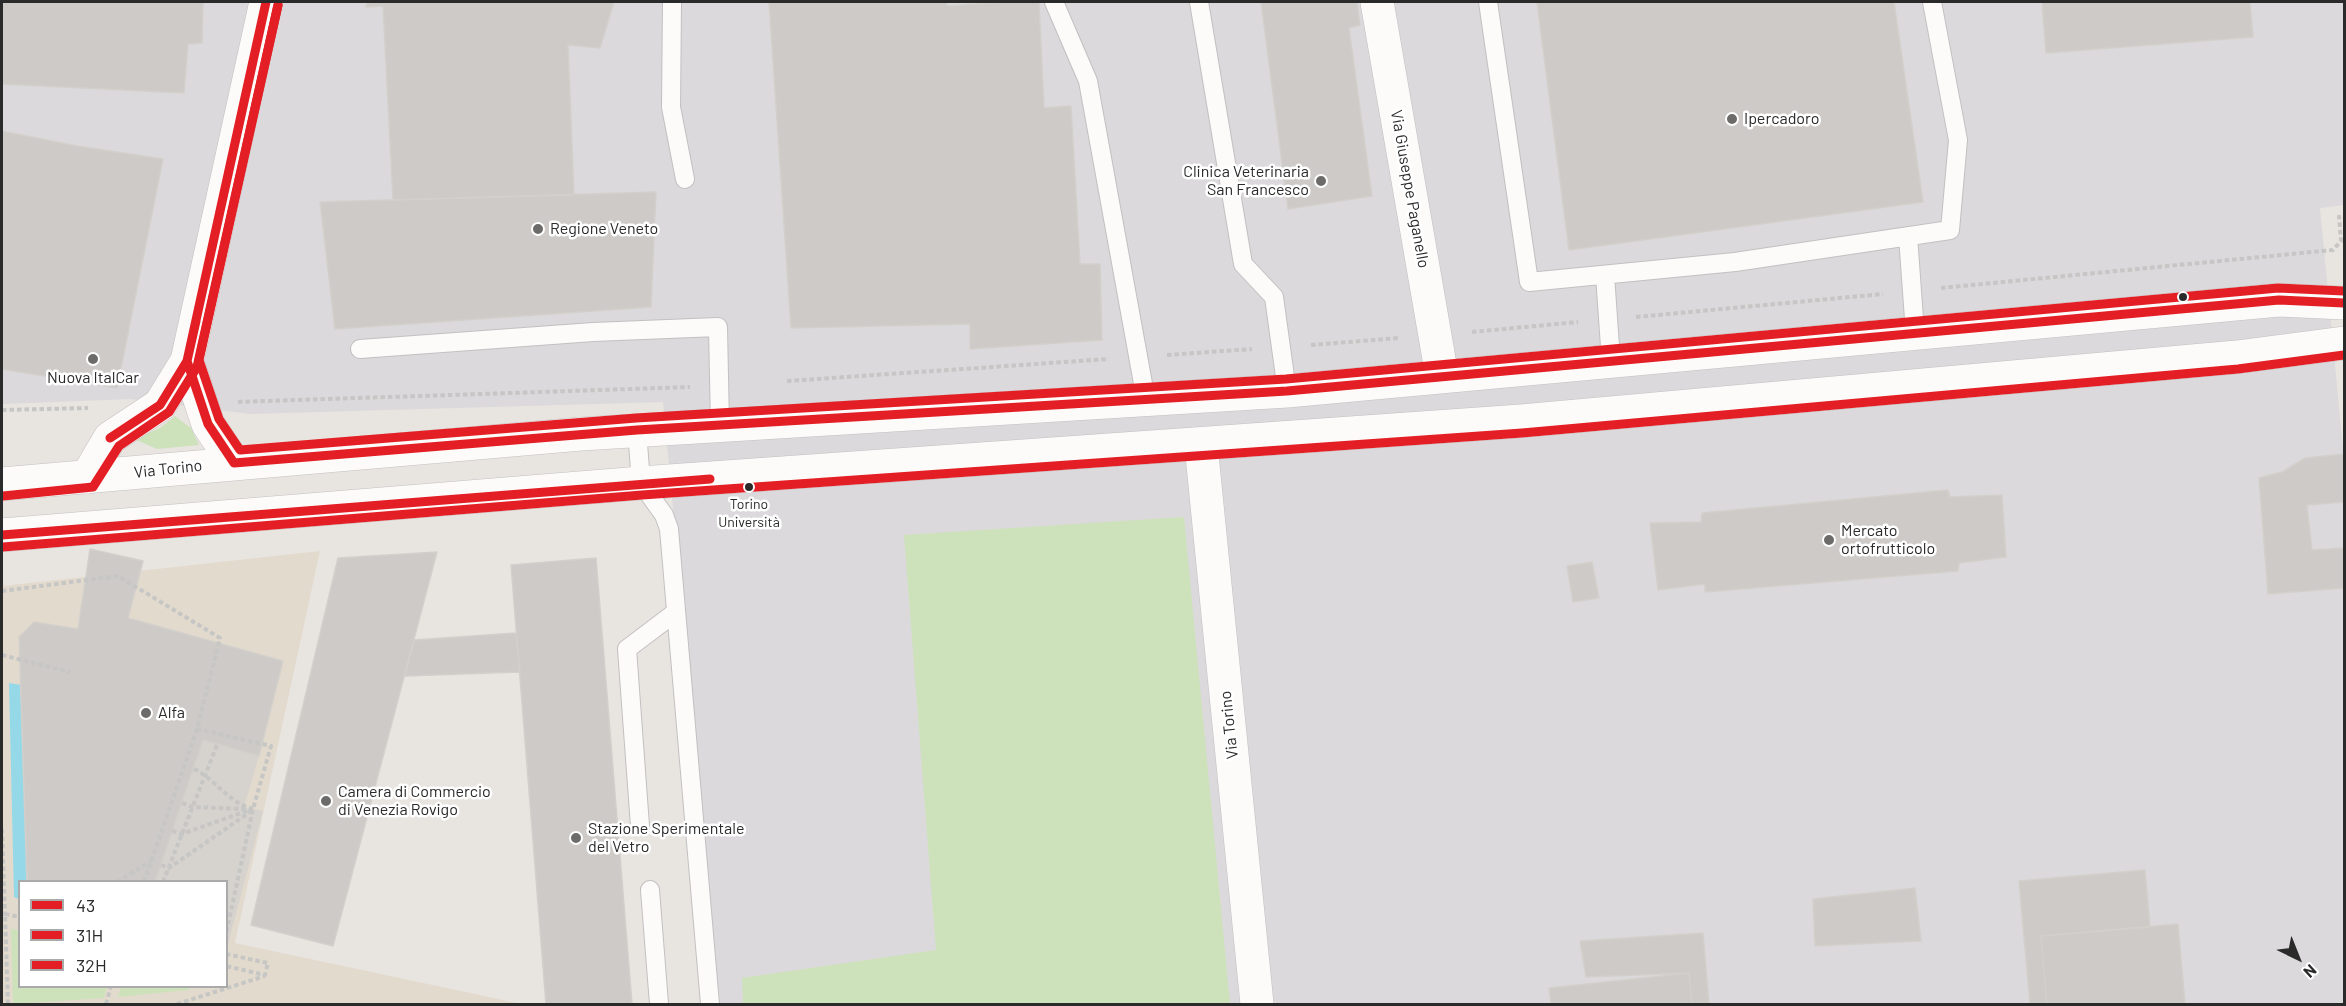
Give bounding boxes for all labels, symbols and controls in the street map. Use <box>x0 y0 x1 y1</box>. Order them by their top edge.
street label: Via Giuseppe Paganello <box>1387 108 1433 270</box>
place label: Ipercadoro <box>1744 109 1820 129</box>
marker: Ipercadoro <box>1725 112 1739 126</box>
place label: Clinica Veterinaria San Francesco <box>1183 162 1309 200</box>
marker: Clinica Veterinaria San Francesco <box>1314 174 1328 188</box>
place label: Regione Veneto <box>550 219 658 239</box>
marker: Regione Veneto <box>531 222 545 236</box>
unlabelled marker <box>2177 291 2189 303</box>
marker: Nuova ItalCar <box>86 352 100 366</box>
place label: Nuova ItalCar <box>47 368 139 388</box>
street label: Via Torino <box>133 456 203 482</box>
marker: Torino Università <box>743 481 755 493</box>
place label: Torino Università <box>718 496 780 528</box>
place label: Mercato ortofrutticolo <box>1841 521 1935 559</box>
marker: Mercato ortofrutticolo <box>1822 533 1836 547</box>
street label: Via Torino <box>1216 690 1242 760</box>
place label: Alfa <box>158 703 185 723</box>
marker: Alfa <box>139 706 153 720</box>
place label: Camera di Commercio di Venezia Rovigo <box>338 782 491 820</box>
marker: Camera di Commercio di Venezia Rovigo <box>319 794 333 808</box>
place label: Stazione Sperimentale del Vetro <box>588 819 744 857</box>
marker: Stazione Sperimentale del Vetro <box>569 831 583 845</box>
legend <box>18 880 228 988</box>
text: 43 <box>76 894 95 916</box>
text: 31H <box>76 924 103 946</box>
north arrow <box>2268 928 2328 988</box>
text: 32H <box>76 954 107 976</box>
text: N <box>2300 961 2321 982</box>

